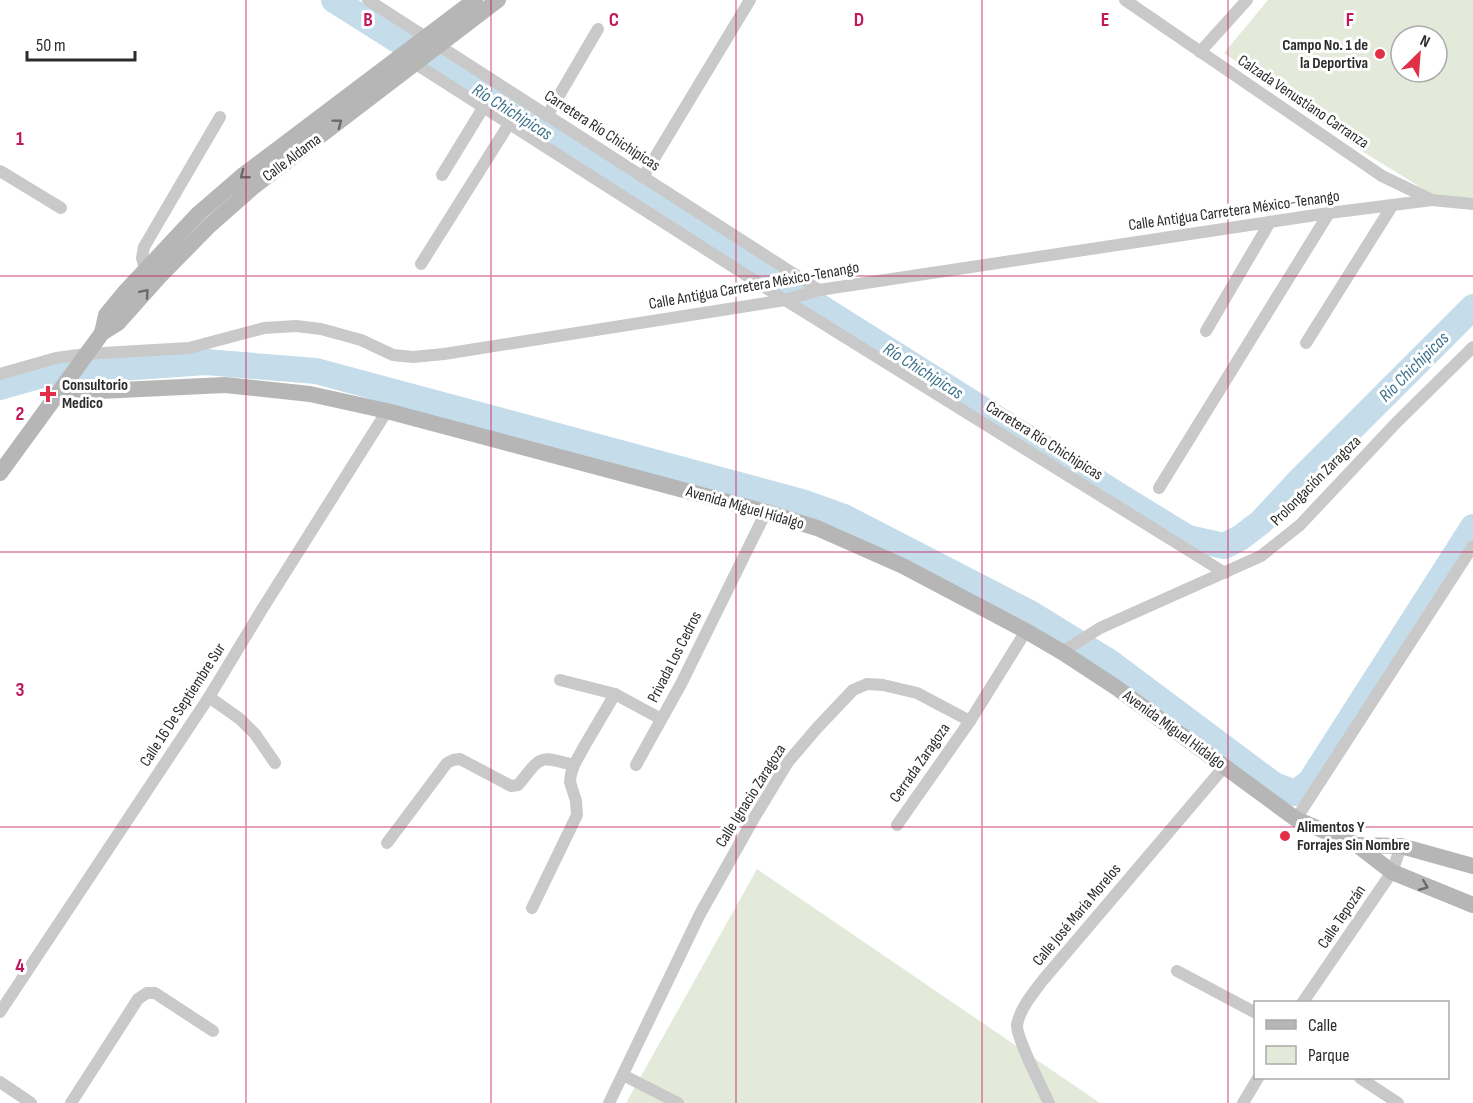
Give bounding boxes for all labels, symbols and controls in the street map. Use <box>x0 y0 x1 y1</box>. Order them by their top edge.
text: B <box>363 8 373 32</box>
text: C <box>609 8 619 32</box>
text: D <box>854 8 864 32</box>
text: E <box>1101 8 1109 32</box>
text: F <box>1346 8 1354 32</box>
scale bar <box>27 24 135 62</box>
north arrow <box>1389 24 1449 84</box>
text: N <box>1417 31 1433 52</box>
text: 50 m <box>36 35 66 56</box>
place label: Campo No. 1 de la Deportiva <box>1282 36 1368 73</box>
marker: Campo No. 1 de la Deportiva <box>1373 47 1387 61</box>
street label: Calzada Venustiano Carranza <box>1234 51 1372 153</box>
water label: Río Chichipicas <box>468 79 556 145</box>
street label: Carretera Río Chichipicas <box>541 86 664 176</box>
one-way arrow <box>331 120 342 131</box>
text: 1 <box>16 127 24 151</box>
street label: Calle Aldama <box>259 130 325 186</box>
one-way arrow <box>240 167 251 178</box>
street label: Calle Antigua Carretera México-Tenango <box>1127 187 1341 235</box>
street label: Calle Antigua Carretera México-Tenango <box>647 258 861 314</box>
one-way arrow <box>138 290 149 300</box>
water label: Río Chichipicas <box>1375 327 1454 406</box>
water label: Río Chichipicas <box>879 338 967 404</box>
place label: Consultorio Medico <box>62 376 128 413</box>
marker: Consultorio Medico <box>39 385 57 403</box>
street label: Carretera Río Chichipicas <box>982 397 1106 485</box>
text: 2 <box>16 402 24 426</box>
street label: Prolongación Zaragoza <box>1267 432 1365 530</box>
street label: Avenida Miguel Hidalgo <box>683 482 806 534</box>
street label: Privada Los Cedros <box>644 608 706 706</box>
street label: Calle 16 De Septiembre Sur <box>136 639 230 770</box>
text: 3 <box>16 678 25 702</box>
street label: Avenida Miguel Hidalgo <box>1118 686 1229 773</box>
street label: Cerrada Zaragoza <box>886 720 954 806</box>
street label: Calle Ignacio Zaragoza <box>712 741 790 851</box>
place label: Alimentos Y Forrajes Sin Nombre <box>1296 818 1410 855</box>
marker: Alimentos Y Forrajes Sin Nombre <box>1278 829 1292 843</box>
street label: Calle José María Morelos <box>1029 860 1125 970</box>
one-way arrow <box>1418 879 1429 891</box>
street label: Calle Tepozán <box>1314 882 1370 952</box>
text: 4 <box>15 954 25 978</box>
legend <box>1254 1001 1449 1079</box>
text: Calle <box>1308 1015 1337 1036</box>
text: Parque <box>1308 1045 1349 1066</box>

